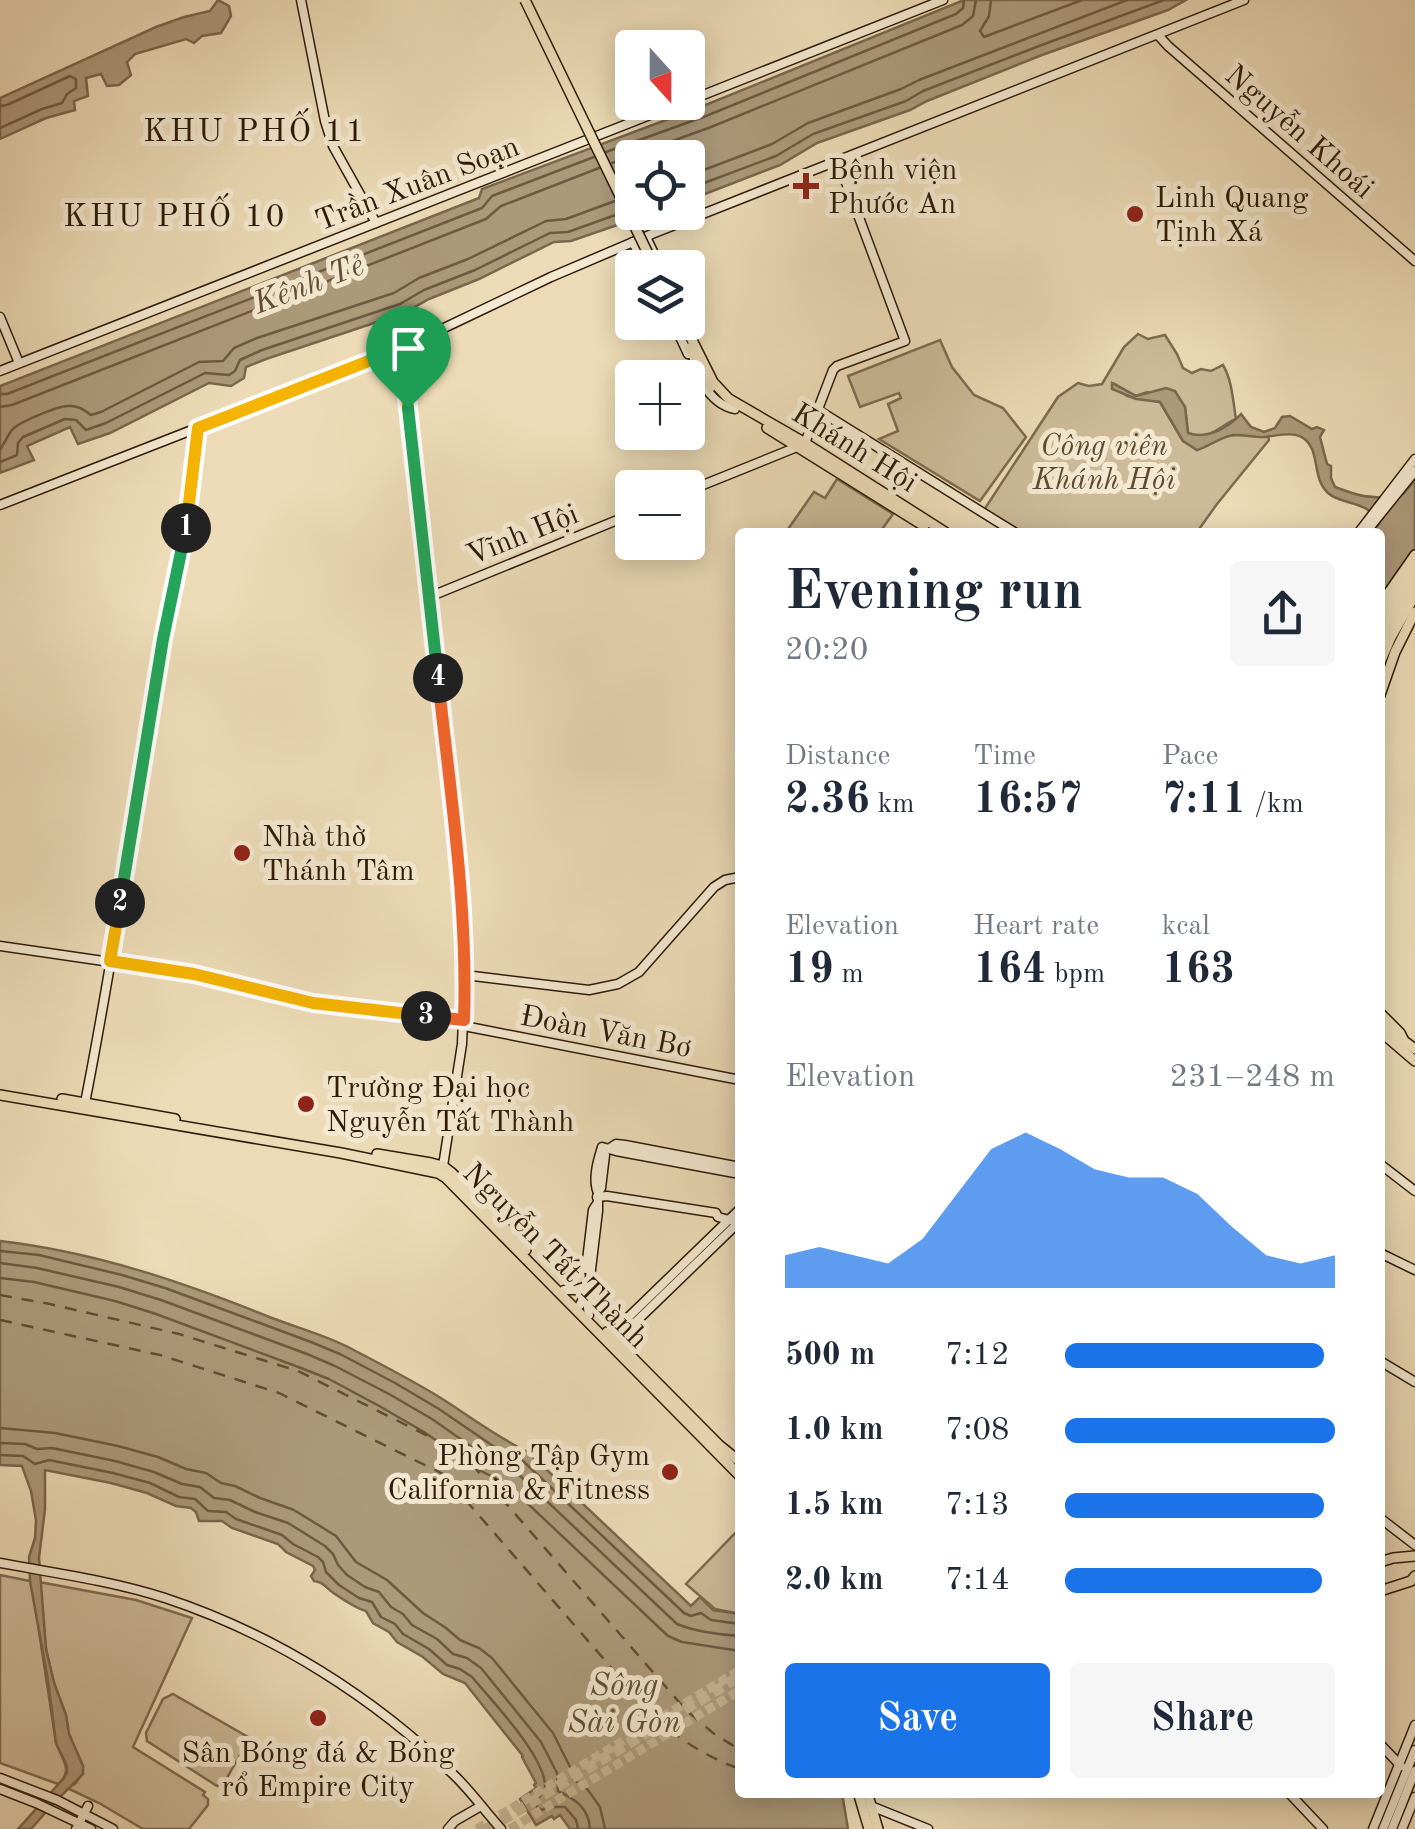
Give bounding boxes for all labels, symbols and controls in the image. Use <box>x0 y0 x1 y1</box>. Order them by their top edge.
north arrow <box>615 30 705 120</box>
map controls <box>615 30 705 560</box>
street label: Nguyễn Khoái <box>1219 59 1380 205</box>
district label: KHU PHỐ 11 <box>143 108 367 149</box>
street label: Trần Xuân Soạn <box>311 129 524 238</box>
button: locate <box>615 140 705 230</box>
place label: Bệnh viện Phước An <box>828 156 957 220</box>
marker: Bệnh viện Phước An <box>793 173 819 199</box>
place label: Linh Quang Tịnh Xá <box>1155 184 1308 248</box>
district label: KHU PHỐ 10 <box>63 193 287 234</box>
marker: Linh Quang Tịnh Xá <box>1124 203 1146 225</box>
water label: Kênh Tẻ <box>248 250 369 322</box>
button: layers <box>615 250 705 340</box>
pin <box>366 306 451 409</box>
icon: arrive <box>381 321 436 376</box>
button: + <box>615 360 705 450</box>
street label: Khánh Hội <box>786 399 922 499</box>
park label: Công viên Khánh Hội <box>1032 432 1175 496</box>
button: − <box>615 470 705 560</box>
street label: Vĩnh Hội <box>463 500 583 572</box>
pin: 1 <box>161 503 211 553</box>
text: 1 <box>178 514 194 542</box>
button: share <box>1230 561 1335 666</box>
text: Evening run <box>785 566 1083 621</box>
text: 20:20 <box>785 635 868 667</box>
pin: 4 <box>413 653 463 703</box>
text: 4 <box>430 664 446 692</box>
text: Distance <box>785 743 890 771</box>
text: Time <box>973 743 1036 771</box>
text: Pace <box>1162 743 1218 771</box>
text: 2.36 <box>785 780 870 822</box>
text: 16:57 <box>973 780 1083 822</box>
text: 7:11 <box>1162 780 1247 822</box>
text: km <box>870 791 914 819</box>
text: /km <box>1247 791 1304 819</box>
place label: Nhà thờ Thánh Tâm <box>262 823 414 887</box>
marker: Nhà thờ Thánh Tâm <box>231 842 253 864</box>
pin: 2 <box>95 878 145 928</box>
text: 2 <box>112 889 128 917</box>
text: Elevation <box>785 913 899 941</box>
text: Heart rate <box>973 913 1099 941</box>
text: kcal <box>1162 913 1210 941</box>
text: 19 <box>785 950 834 992</box>
text: 164 <box>973 950 1046 992</box>
text: 163 <box>1162 950 1235 992</box>
text: m <box>834 961 864 989</box>
text: bpm <box>1046 961 1105 989</box>
pin: 3 <box>401 991 451 1041</box>
text: 3 <box>418 1002 434 1030</box>
street label: Đoàn Văn Bơ <box>517 1002 694 1064</box>
text: Elevation <box>785 1062 915 1094</box>
text: 231–248 m <box>1169 1062 1335 1094</box>
place label: Trường Đại học Nguyễn Tất Thành <box>326 1074 574 1138</box>
marker: Trường Đại học Nguyễn Tất Thành <box>295 1093 317 1115</box>
street label: Nguyễn Tất Thành <box>456 1157 654 1355</box>
text: 500 m <box>785 1340 875 1372</box>
text: 7:12 <box>945 1340 1010 1372</box>
text: 1.0 km <box>785 1415 884 1447</box>
text: 7:08 <box>945 1415 1010 1447</box>
place label: Phòng Tập Gym California & Fitness <box>387 1442 650 1506</box>
marker: Phòng Tập Gym California & Fitness <box>659 1461 681 1483</box>
text: 1.5 km <box>785 1490 884 1522</box>
text: 7:13 <box>945 1490 1010 1522</box>
text: 2.0 km <box>785 1565 884 1597</box>
text: 7:14 <box>945 1565 1010 1597</box>
button: Save <box>785 1663 1050 1778</box>
button: Share <box>1070 1663 1335 1778</box>
water label: Sông Sài Gòn <box>567 1671 681 1740</box>
marker: Sân Bóng đá & Bóng rổ Empire City <box>307 1707 329 1729</box>
place label: Sân Bóng đá & Bóng rổ Empire City <box>181 1739 455 1803</box>

